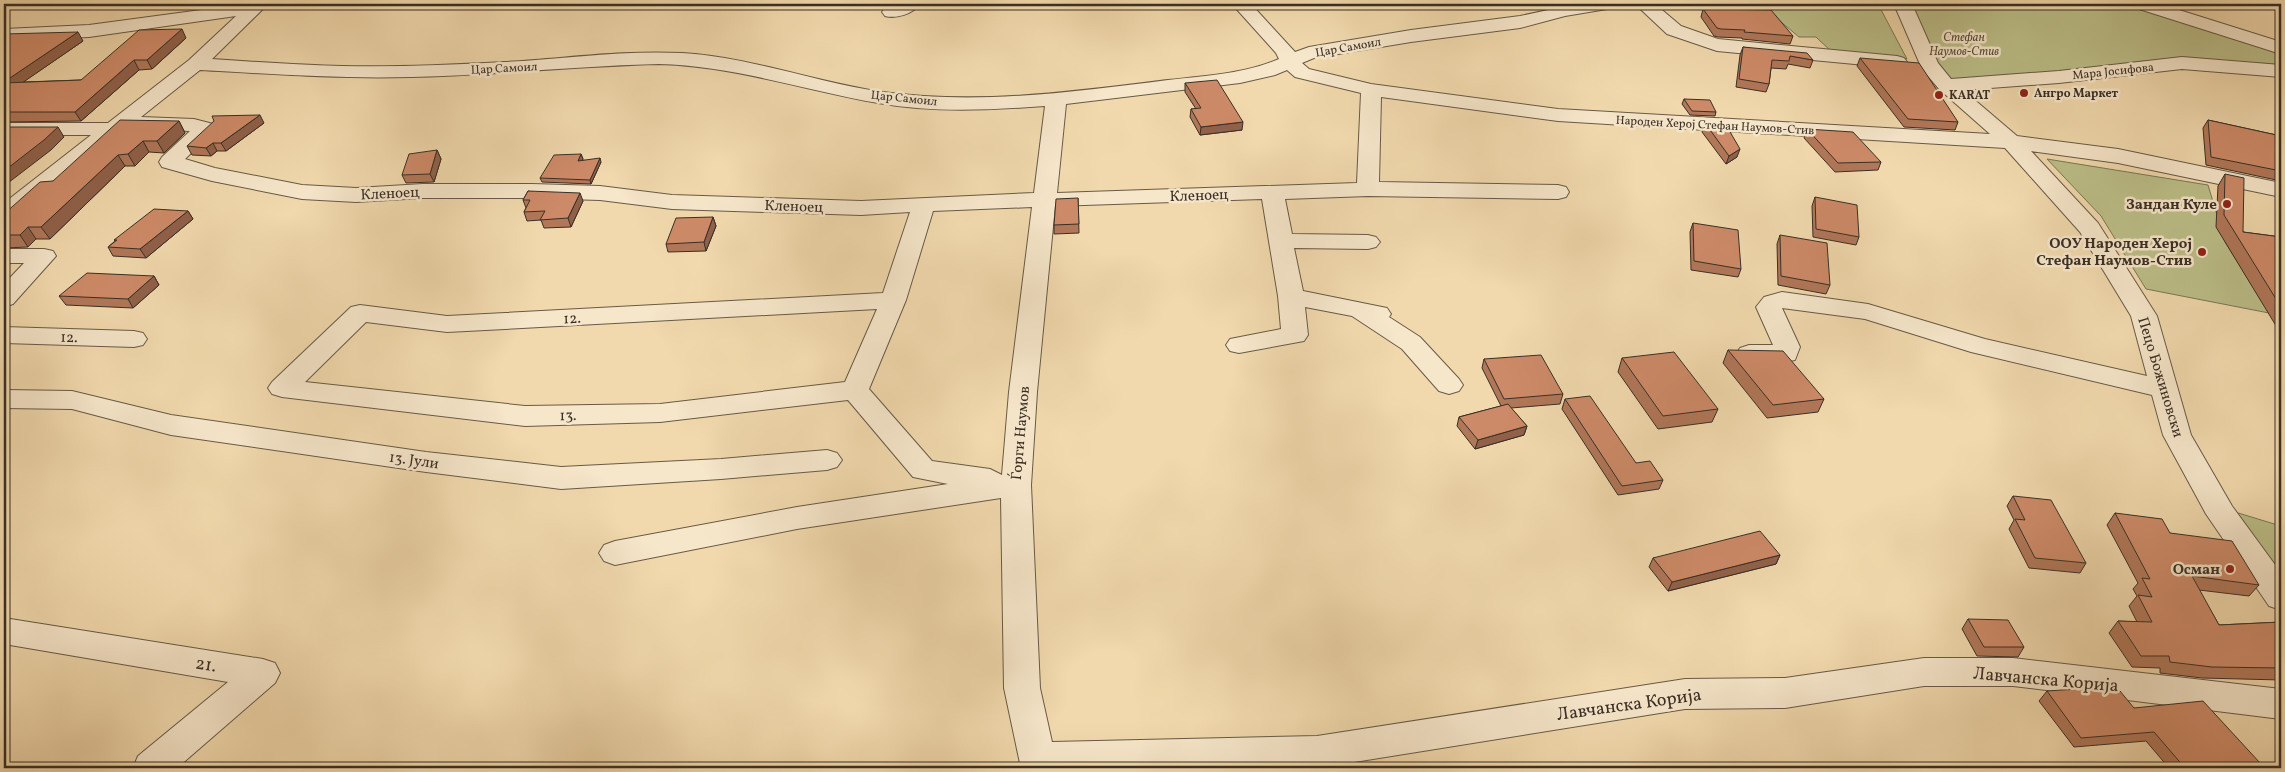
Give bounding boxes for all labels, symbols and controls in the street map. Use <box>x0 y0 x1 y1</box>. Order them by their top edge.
park label: Стефан Наумов-Стив <box>1929 30 1999 60</box>
street label: Цар Самоил <box>1314 34 1383 62</box>
street label: Цар Самоил <box>470 59 538 79</box>
street label: Мара Јосифова <box>2072 60 2155 84</box>
place label: Ангро Маркет <box>2034 86 2118 102</box>
marker: Ангро Маркет <box>2018 87 2030 99</box>
street label: Цар Самоил <box>870 88 938 110</box>
place label: KARAT <box>1949 88 1990 104</box>
marker: KARAT <box>1933 89 1945 101</box>
street label: Народен Херој Стефан Наумов-Стив <box>1615 113 1815 139</box>
street label: Кленоец <box>360 182 421 207</box>
street label: Кленоец <box>1169 185 1230 208</box>
place label: Зандан Куле <box>2126 195 2217 216</box>
street label: Кленоец <box>764 196 824 219</box>
marker: Зандан Куле <box>2221 198 2233 210</box>
place label: ООУ Народен Херој Стефан Наумов-Стив <box>2036 234 2192 272</box>
marker: ООУ Народен Херој Стефан Наумов-Стив <box>2196 246 2208 258</box>
street label: 12. <box>563 309 581 330</box>
street label: Пецо Божиновски <box>2131 315 2188 440</box>
street label: 12. <box>60 328 78 349</box>
street label: Ѓорги Наумов <box>1007 385 1036 481</box>
street label: 13. <box>559 406 577 427</box>
street label: 13. Јули <box>388 448 440 475</box>
place label: Осман <box>2173 560 2220 581</box>
marker: Осман <box>2224 563 2236 575</box>
street label: 21. <box>193 652 218 679</box>
street label: Лавчанска Корија <box>1972 662 2120 699</box>
street label: Лавчанска Корија <box>1555 683 1703 728</box>

